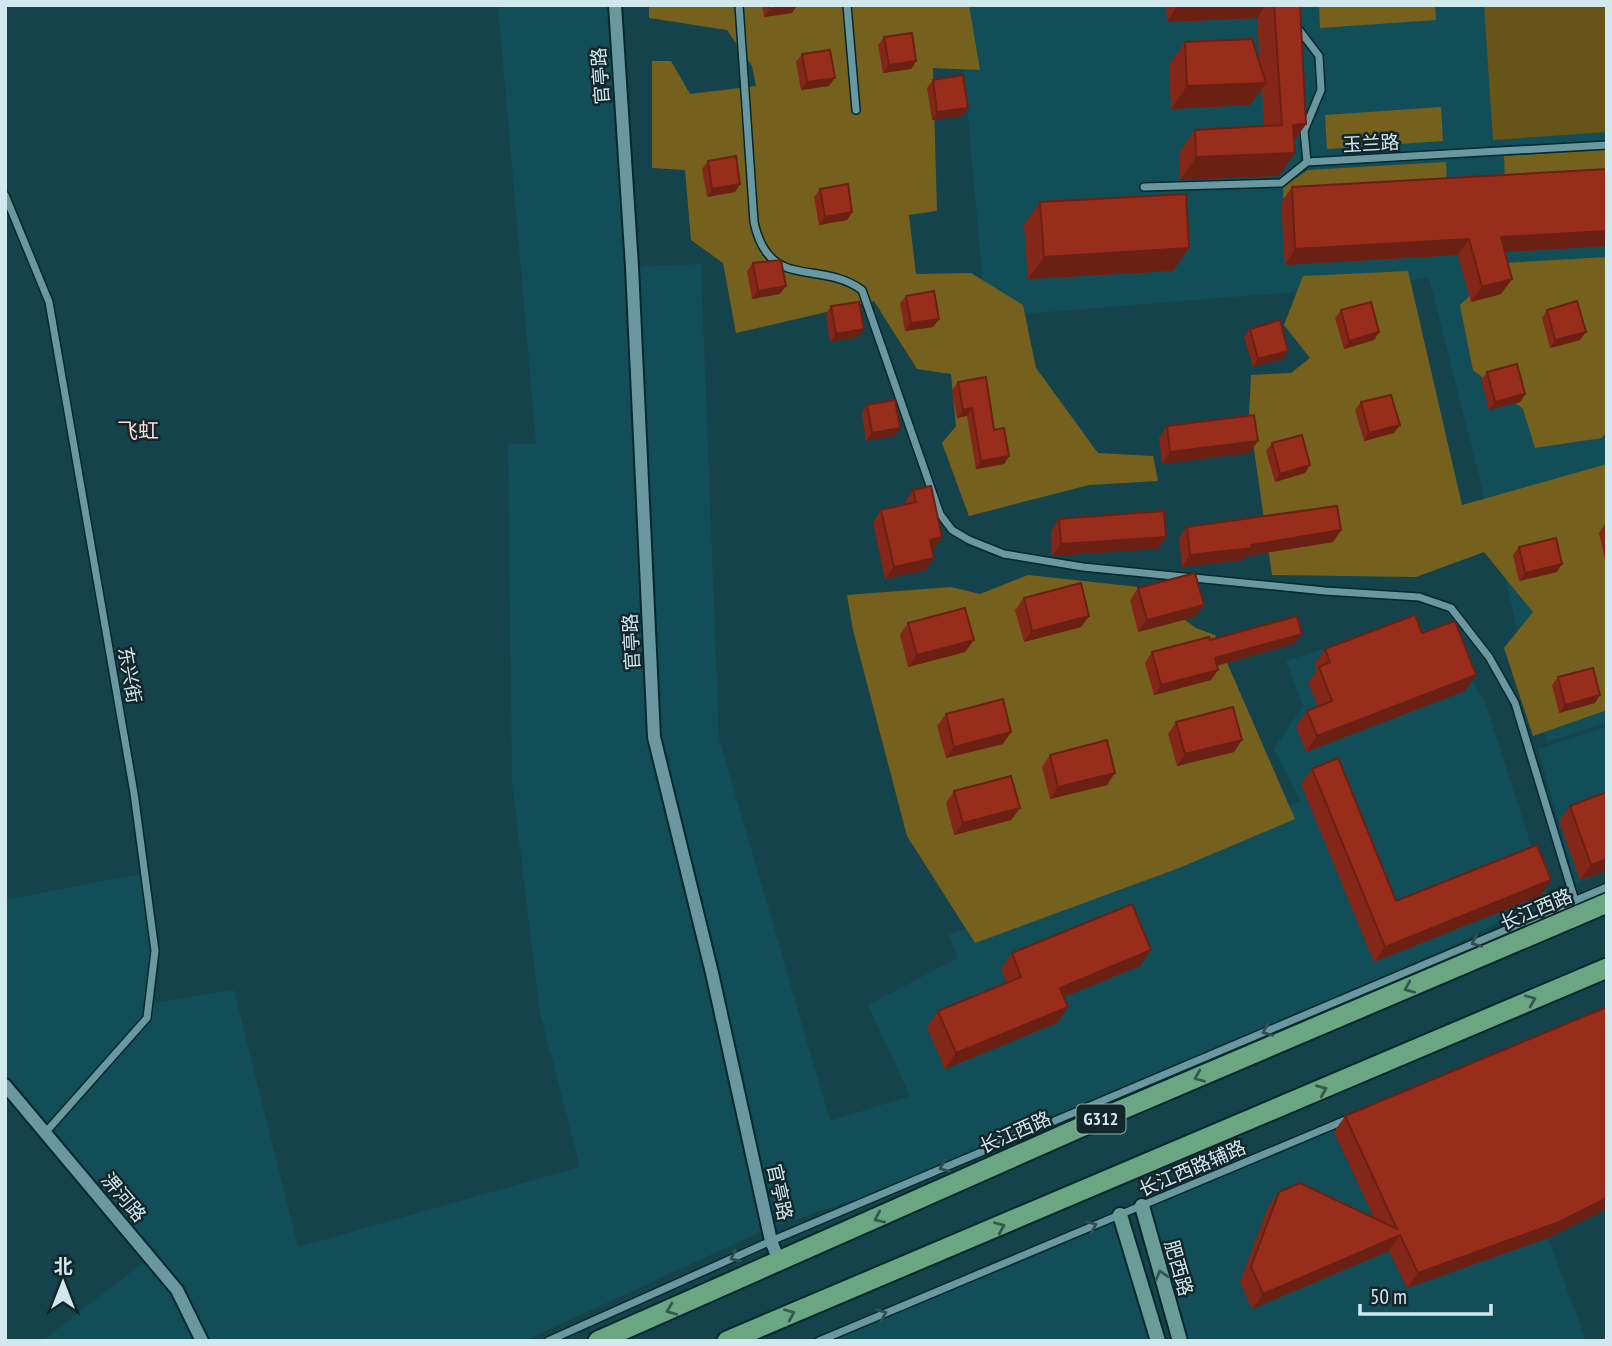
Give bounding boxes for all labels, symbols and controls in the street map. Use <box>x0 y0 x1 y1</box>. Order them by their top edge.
street label: 官亭路 <box>586 47 614 105</box>
street label: 玉兰路 <box>1342 130 1400 156</box>
district label: 飞虹 <box>117 417 159 444</box>
street label: 官亭路 <box>618 613 644 671</box>
street label: 东兴街 <box>113 645 147 705</box>
street label: 长江西路 <box>1496 883 1576 935</box>
one-way arrow <box>1471 934 1483 948</box>
one-way arrow <box>1403 979 1415 993</box>
one-way arrow <box>1524 994 1537 1008</box>
one-way arrow <box>1261 1023 1274 1037</box>
one-way arrow <box>1194 1068 1206 1082</box>
one-way arrow <box>1315 1084 1327 1098</box>
road number: G312 <box>1076 1104 1126 1134</box>
street label: 长江西路 <box>975 1106 1055 1158</box>
street label: 长江西路辅路 <box>1135 1135 1249 1201</box>
one-way arrow <box>939 1159 951 1173</box>
street label: 官亭路 <box>762 1162 798 1222</box>
street label: 淠河路 <box>96 1167 152 1227</box>
one-way arrow <box>874 1210 886 1224</box>
one-way arrow <box>993 1221 1005 1235</box>
one-way arrow <box>1085 1221 1097 1235</box>
street label: 肥西路 <box>1160 1237 1198 1299</box>
north arrow <box>28 1248 98 1318</box>
one-way arrow <box>730 1249 742 1263</box>
text: 北 <box>53 1254 73 1278</box>
one-way arrow <box>1155 1269 1170 1281</box>
scale bar <box>1360 1272 1491 1316</box>
text: 50 m <box>1370 1283 1407 1310</box>
one-way arrow <box>666 1301 678 1315</box>
one-way arrow <box>783 1309 795 1323</box>
one-way arrow <box>876 1309 888 1323</box>

